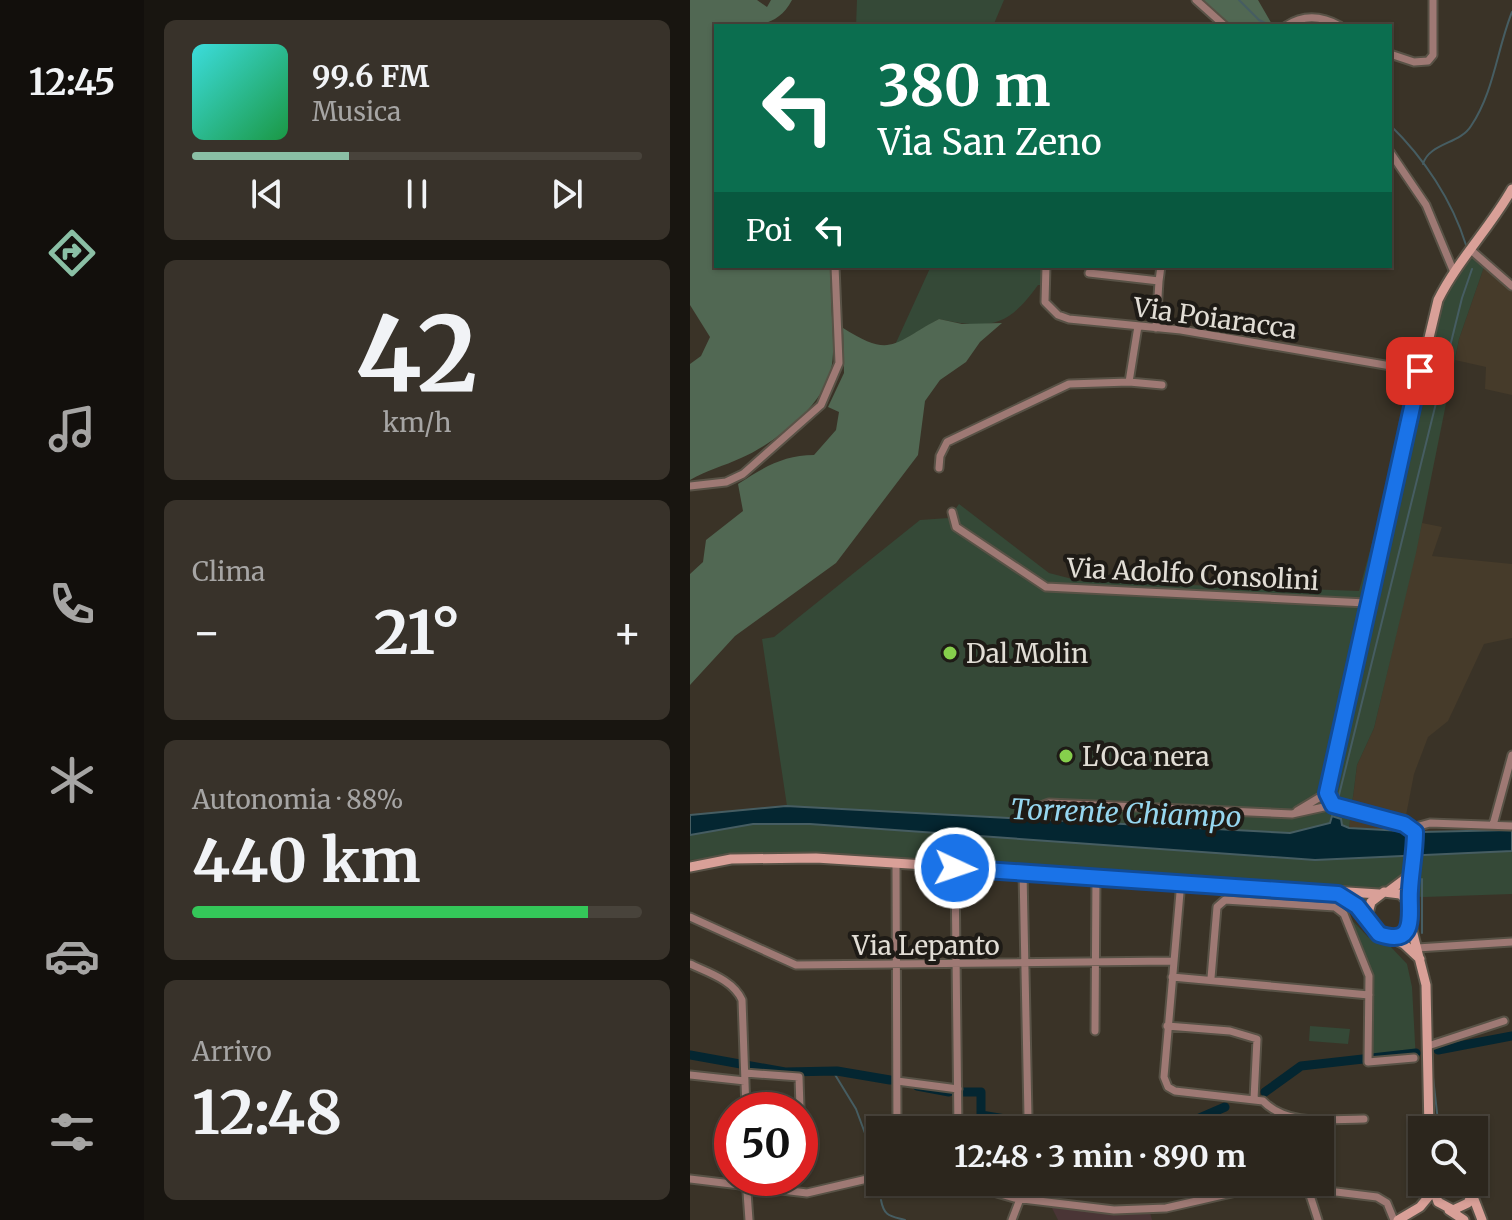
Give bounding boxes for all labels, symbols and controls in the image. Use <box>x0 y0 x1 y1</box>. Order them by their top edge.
text: 380 m <box>878 51 1051 121</box>
icon: left <box>746 56 850 160</box>
text: 99.6 FM <box>312 57 429 95</box>
text: 12:45 <box>29 60 115 105</box>
text: Musica <box>312 95 401 128</box>
text: Via San Zeno <box>878 120 1102 165</box>
icon: previous <box>245 172 289 216</box>
icon: pause <box>395 172 439 216</box>
icon: next <box>545 172 589 216</box>
icon: left <box>808 208 852 252</box>
text: Poi <box>746 211 792 249</box>
icon: directions <box>44 225 100 281</box>
text: 42 <box>356 289 478 419</box>
street label: Via Poiaracca <box>1130 290 1299 346</box>
pin <box>1386 337 1454 405</box>
icon: arrive <box>1398 349 1442 393</box>
icon: music <box>44 401 100 457</box>
text: km/h <box>383 406 451 439</box>
street label: Via Adolfo Consolini <box>1065 551 1320 597</box>
text: Clima <box>192 555 265 588</box>
icon: phone <box>44 576 100 632</box>
text: 21° <box>374 595 460 670</box>
text: − <box>192 605 221 660</box>
text: + <box>613 605 642 660</box>
place label: Dal Molin <box>966 637 1088 670</box>
marker: Dal Molin <box>941 644 959 662</box>
place label: L'Oca nera <box>1082 740 1210 773</box>
marker: L'Oca nera <box>1057 747 1075 765</box>
icon: climate <box>44 752 100 808</box>
text: Autonomia · 88% <box>192 783 404 816</box>
water label: Torrente Chiampo <box>1010 791 1242 835</box>
text: 440 km <box>192 823 421 898</box>
position arrow <box>913 826 997 910</box>
icon: car <box>44 928 100 984</box>
street label: Via Lepanto <box>851 929 1000 962</box>
text: Arrivo <box>192 1035 272 1068</box>
text: 12:48 <box>192 1075 342 1150</box>
speed limit sign: 50 <box>714 1092 818 1196</box>
icon: filters <box>44 1104 100 1160</box>
map controls <box>1408 1116 1488 1196</box>
button: search <box>1408 1116 1488 1196</box>
text: 12:48 · 3 min · 890 m <box>954 1137 1246 1175</box>

